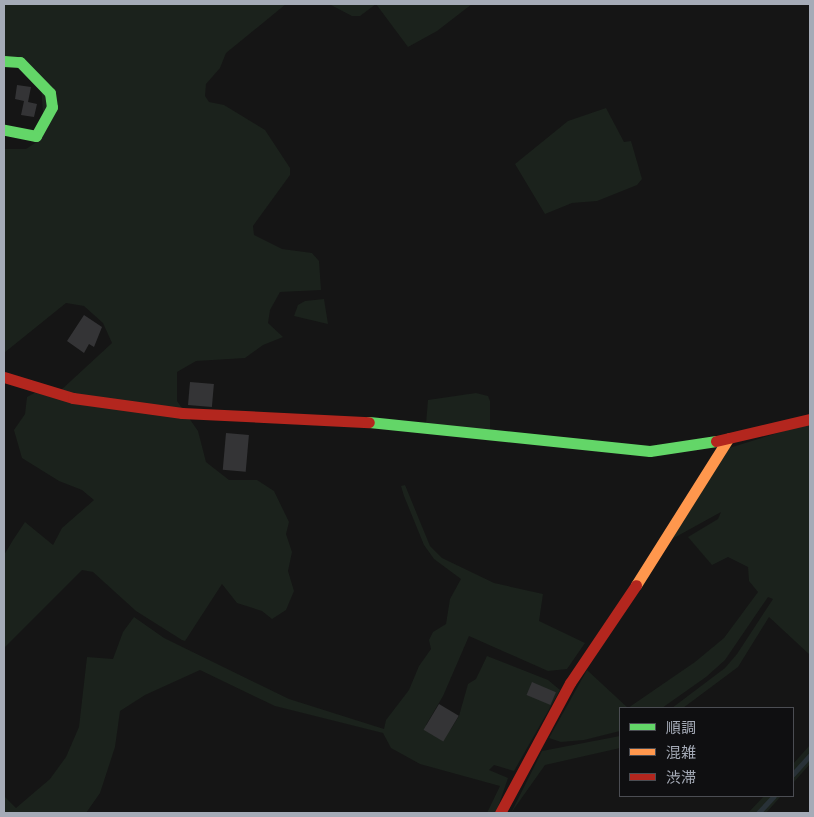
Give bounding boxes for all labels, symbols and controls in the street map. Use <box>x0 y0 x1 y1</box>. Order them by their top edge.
legend <box>619 707 794 797</box>
text: 順調 <box>666 719 696 737</box>
text: 混雑 <box>666 744 696 762</box>
text: 渋滞 <box>666 769 696 787</box>

